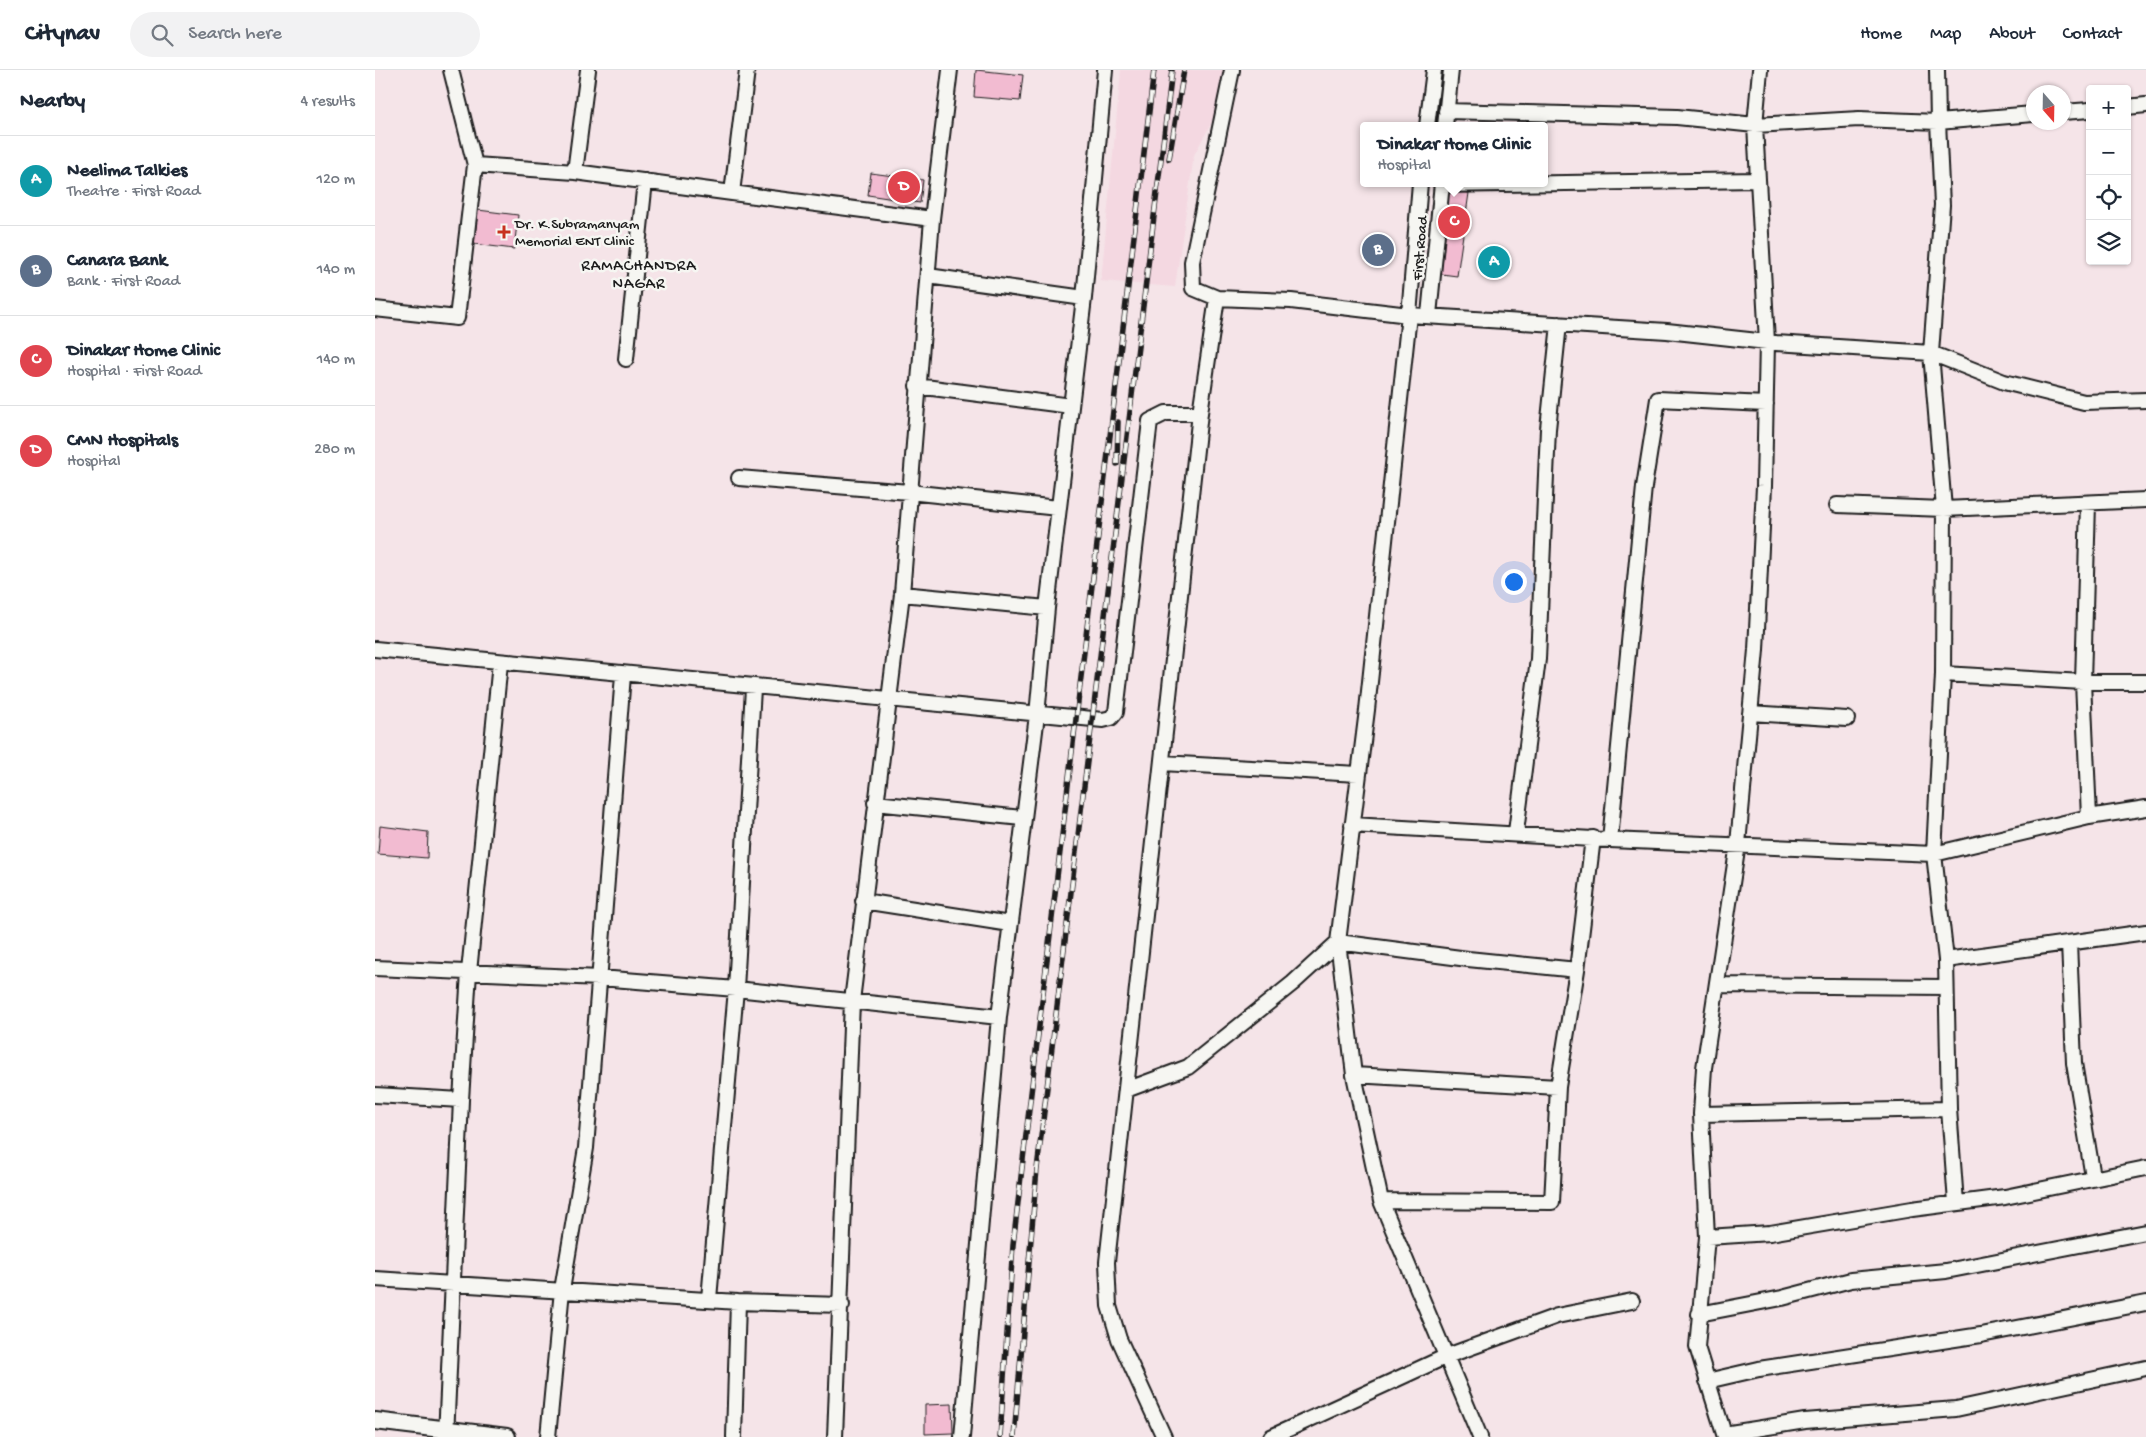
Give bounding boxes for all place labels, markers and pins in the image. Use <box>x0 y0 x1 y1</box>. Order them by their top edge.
pin: D <box>888 168 920 206</box>
pin: C <box>1438 203 1470 241</box>
place label: Dr. K.Subramanyam Memorial ENT Clinic <box>514 216 640 251</box>
marker: Dr. K.Subramanyam Memorial ENT Clinic <box>497 225 511 239</box>
pin: B <box>1362 231 1394 269</box>
pin: A <box>1478 243 1510 281</box>

